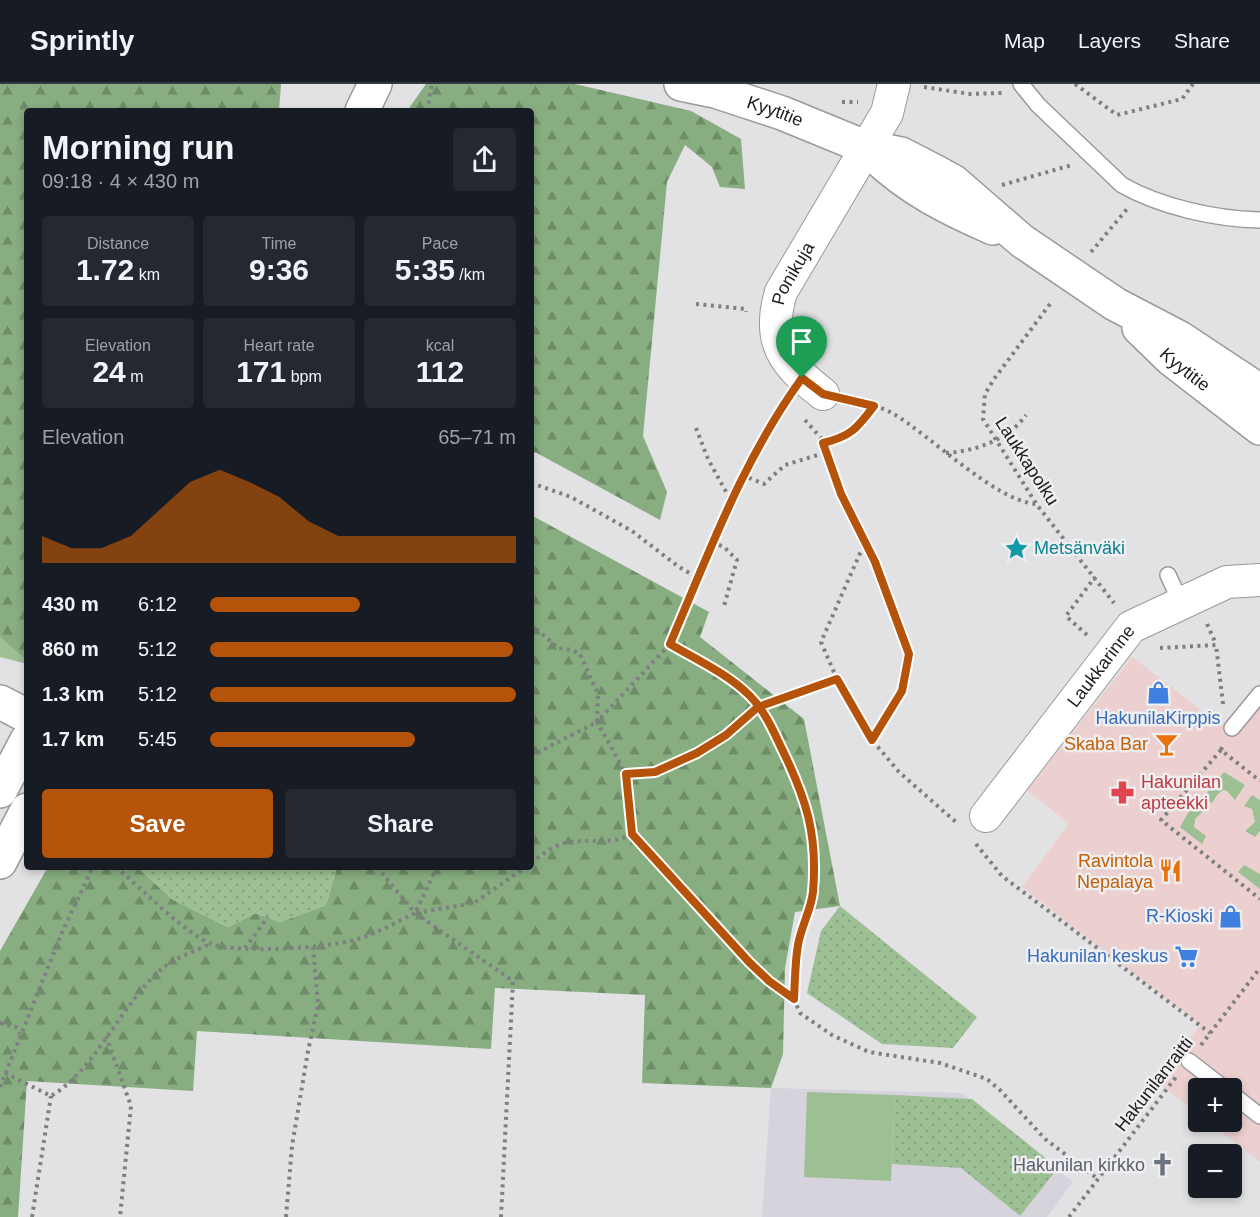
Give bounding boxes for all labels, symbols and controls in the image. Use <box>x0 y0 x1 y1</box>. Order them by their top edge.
text: Sprintly <box>30 25 134 56</box>
text: Map <box>1004 29 1045 52</box>
text: Layers <box>1078 29 1141 52</box>
text: Share <box>1174 29 1230 52</box>
street label: Kyytitie <box>744 92 806 131</box>
button: share <box>453 128 516 191</box>
text: Morning run <box>42 129 234 166</box>
text: 09:18 · 4 × 430 m <box>42 170 199 192</box>
text: Distance <box>87 235 149 252</box>
text: Time <box>262 235 296 252</box>
text: Pace <box>422 235 458 252</box>
street label: Ponikuja <box>768 238 819 307</box>
text: 1.72 <box>76 253 134 286</box>
text: 9:36 <box>249 253 309 286</box>
text: 5:35 <box>395 253 455 286</box>
text: km <box>134 266 160 283</box>
text: /km <box>455 266 485 283</box>
pin <box>776 316 827 378</box>
icon: arrive <box>785 325 818 358</box>
text: Elevation <box>85 337 151 354</box>
text: Heart rate <box>243 337 315 354</box>
text: kcal <box>426 337 454 354</box>
street label: Kyytitie <box>1156 344 1214 395</box>
text: 24 <box>92 355 126 388</box>
text: 171 <box>236 355 286 388</box>
text: 112 <box>416 355 464 388</box>
text: m <box>126 368 144 385</box>
text: bpm <box>286 368 322 385</box>
street label: Laukkapolku <box>991 413 1063 509</box>
text: Elevation <box>42 426 124 448</box>
text: 65–71 m <box>438 426 516 448</box>
place icon: Metsänväki <box>1003 535 1029 561</box>
place label: Metsänväki <box>1034 538 1125 558</box>
text: 430 m <box>42 593 99 615</box>
text: 6:12 <box>138 593 177 615</box>
street label: Laukkarinne <box>1063 621 1139 711</box>
text: 860 m <box>42 638 99 660</box>
text: 5:12 <box>138 638 177 660</box>
shop icon: HakunilaKirppis <box>1145 679 1171 705</box>
text: 1.3 km <box>42 683 104 705</box>
text: 5:12 <box>138 683 177 705</box>
place label: HakunilaKirppis <box>1095 708 1221 728</box>
text: 1.7 km <box>42 728 104 750</box>
text: 5:45 <box>138 728 177 750</box>
bar icon: Skaba Bar <box>1153 731 1179 757</box>
place label: Skaba Bar <box>1064 734 1148 754</box>
place label: Hakunilan apteekki <box>1141 772 1221 813</box>
pharmacy icon: Hakunilan apteekki <box>1110 779 1136 805</box>
button: Save <box>42 789 273 858</box>
button: Share <box>285 789 516 858</box>
place label: Ravintola Nepalaya <box>1077 851 1154 892</box>
restaurant icon: Ravintola Nepalaya <box>1158 858 1184 884</box>
shop icon: R-Kioski <box>1218 903 1244 929</box>
place label: R-Kioski <box>1146 906 1213 926</box>
supermarket icon: Hakunilan keskus <box>1173 943 1199 969</box>
place label: Hakunilan keskus <box>1027 946 1168 966</box>
street label: Hakunilanraitti <box>1111 1033 1197 1135</box>
map controls <box>1188 1078 1242 1198</box>
button: + <box>1188 1078 1242 1132</box>
button: − <box>1188 1144 1242 1198</box>
church icon: Hakunilan kirkko <box>1150 1152 1176 1178</box>
place label: Hakunilan kirkko <box>1013 1155 1145 1175</box>

